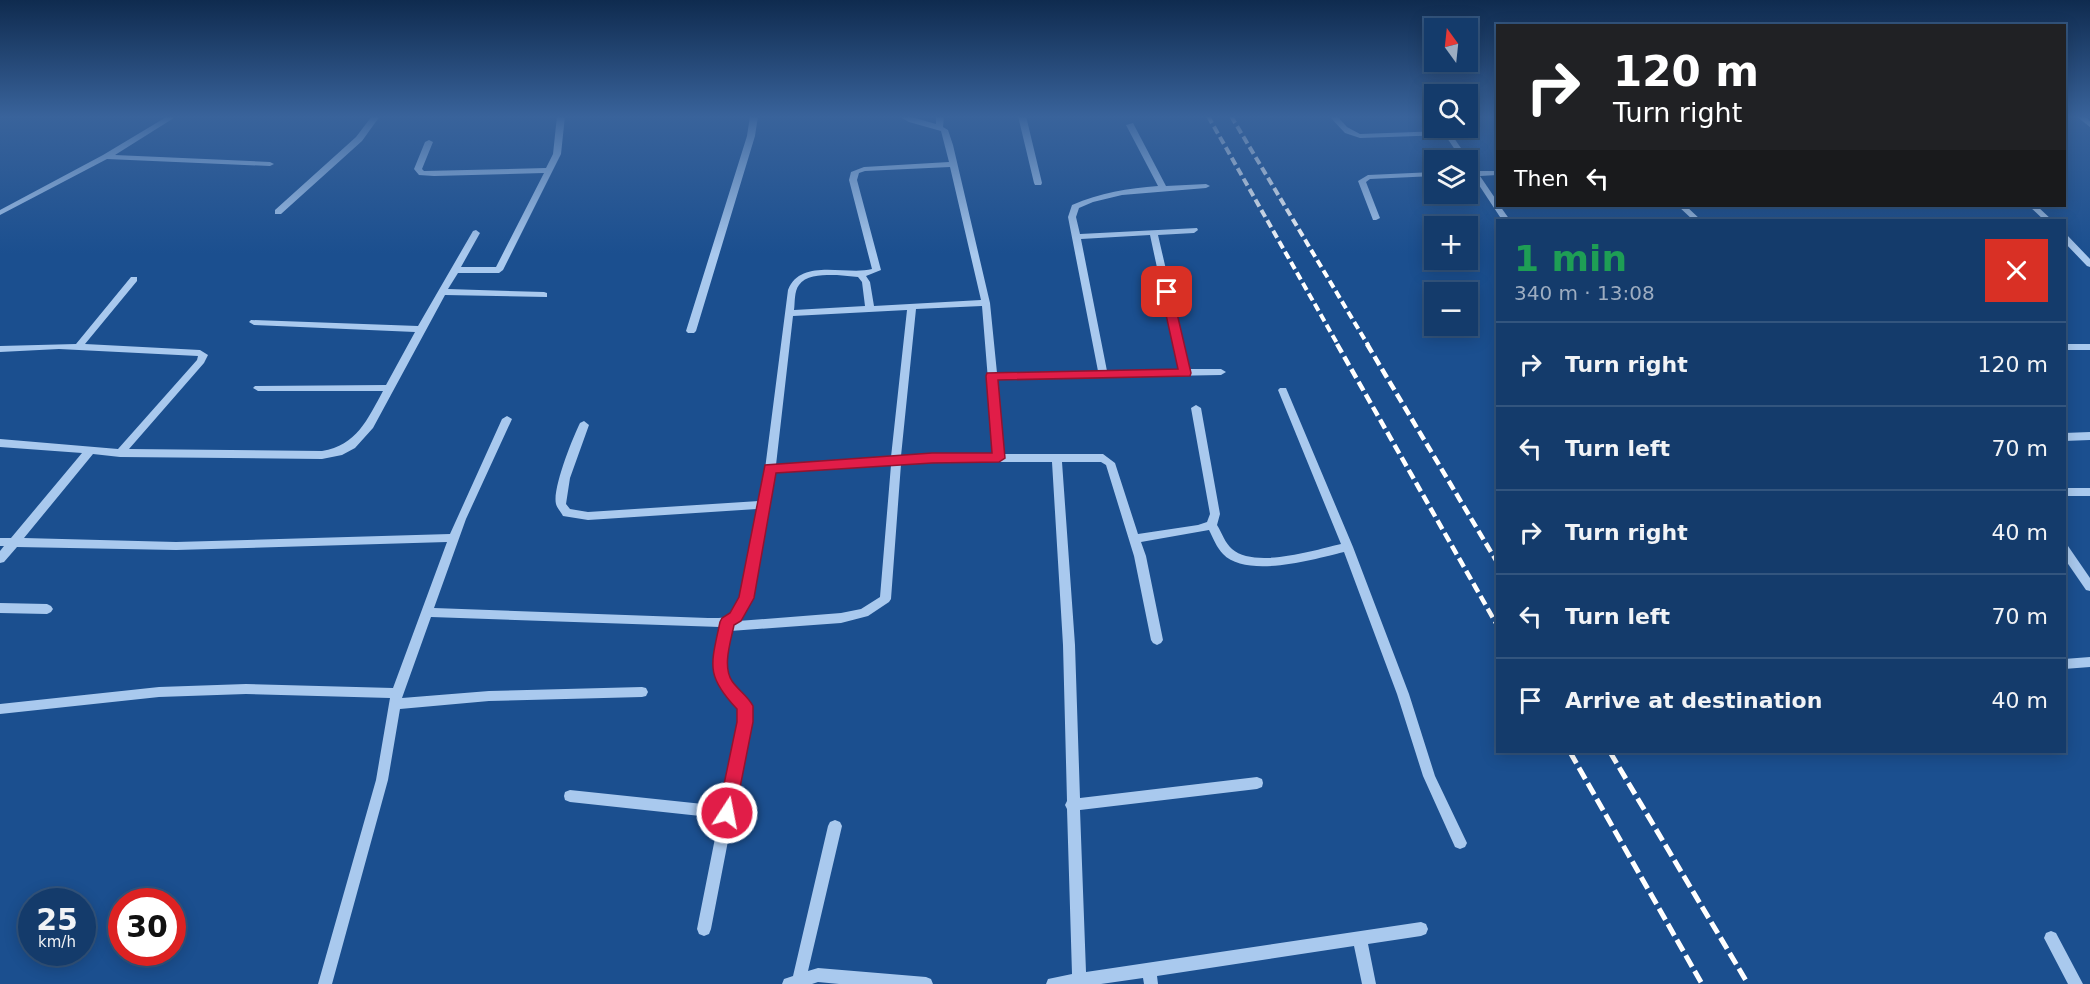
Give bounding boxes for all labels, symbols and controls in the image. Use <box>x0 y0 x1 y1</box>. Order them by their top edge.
north arrow <box>1424 18 1478 72</box>
map controls <box>1424 18 1478 336</box>
text: 120 m <box>1613 47 1759 96</box>
icon: right <box>1514 48 1592 126</box>
button: search <box>1424 84 1478 138</box>
text: Turn right <box>1613 97 1742 128</box>
button: layers <box>1424 150 1478 204</box>
icon: left <box>1581 162 1614 195</box>
text: Then <box>1514 166 1569 191</box>
button: + <box>1424 216 1478 270</box>
text: 1 min <box>1514 238 1627 279</box>
button: close <box>1985 239 2048 302</box>
pin <box>1141 266 1192 317</box>
icon: arrive <box>1150 275 1183 308</box>
text: 340 m · 13:08 <box>1514 281 1655 305</box>
button: − <box>1424 282 1478 336</box>
icon: right <box>1514 348 1547 381</box>
text: Turn right <box>1565 352 1688 377</box>
text: 120 m <box>1978 352 2048 377</box>
icon: left <box>1514 432 1547 465</box>
text: Turn left <box>1565 436 1670 461</box>
text: 70 m <box>1992 436 2048 461</box>
icon: right <box>1514 516 1547 549</box>
text: Turn right <box>1565 520 1688 545</box>
text: 40 m <box>1992 520 2048 545</box>
icon: left <box>1514 600 1547 633</box>
text: Turn left <box>1565 604 1670 629</box>
text: 70 m <box>1992 604 2048 629</box>
icon: arrive <box>1514 684 1547 717</box>
text: Arrive at destination <box>1565 688 1822 713</box>
text: 40 m <box>1992 688 2048 713</box>
position arrow <box>695 781 759 845</box>
speed limit sign: 30 <box>108 888 186 966</box>
text: 25 <box>36 902 78 937</box>
text: km/h <box>38 933 76 951</box>

